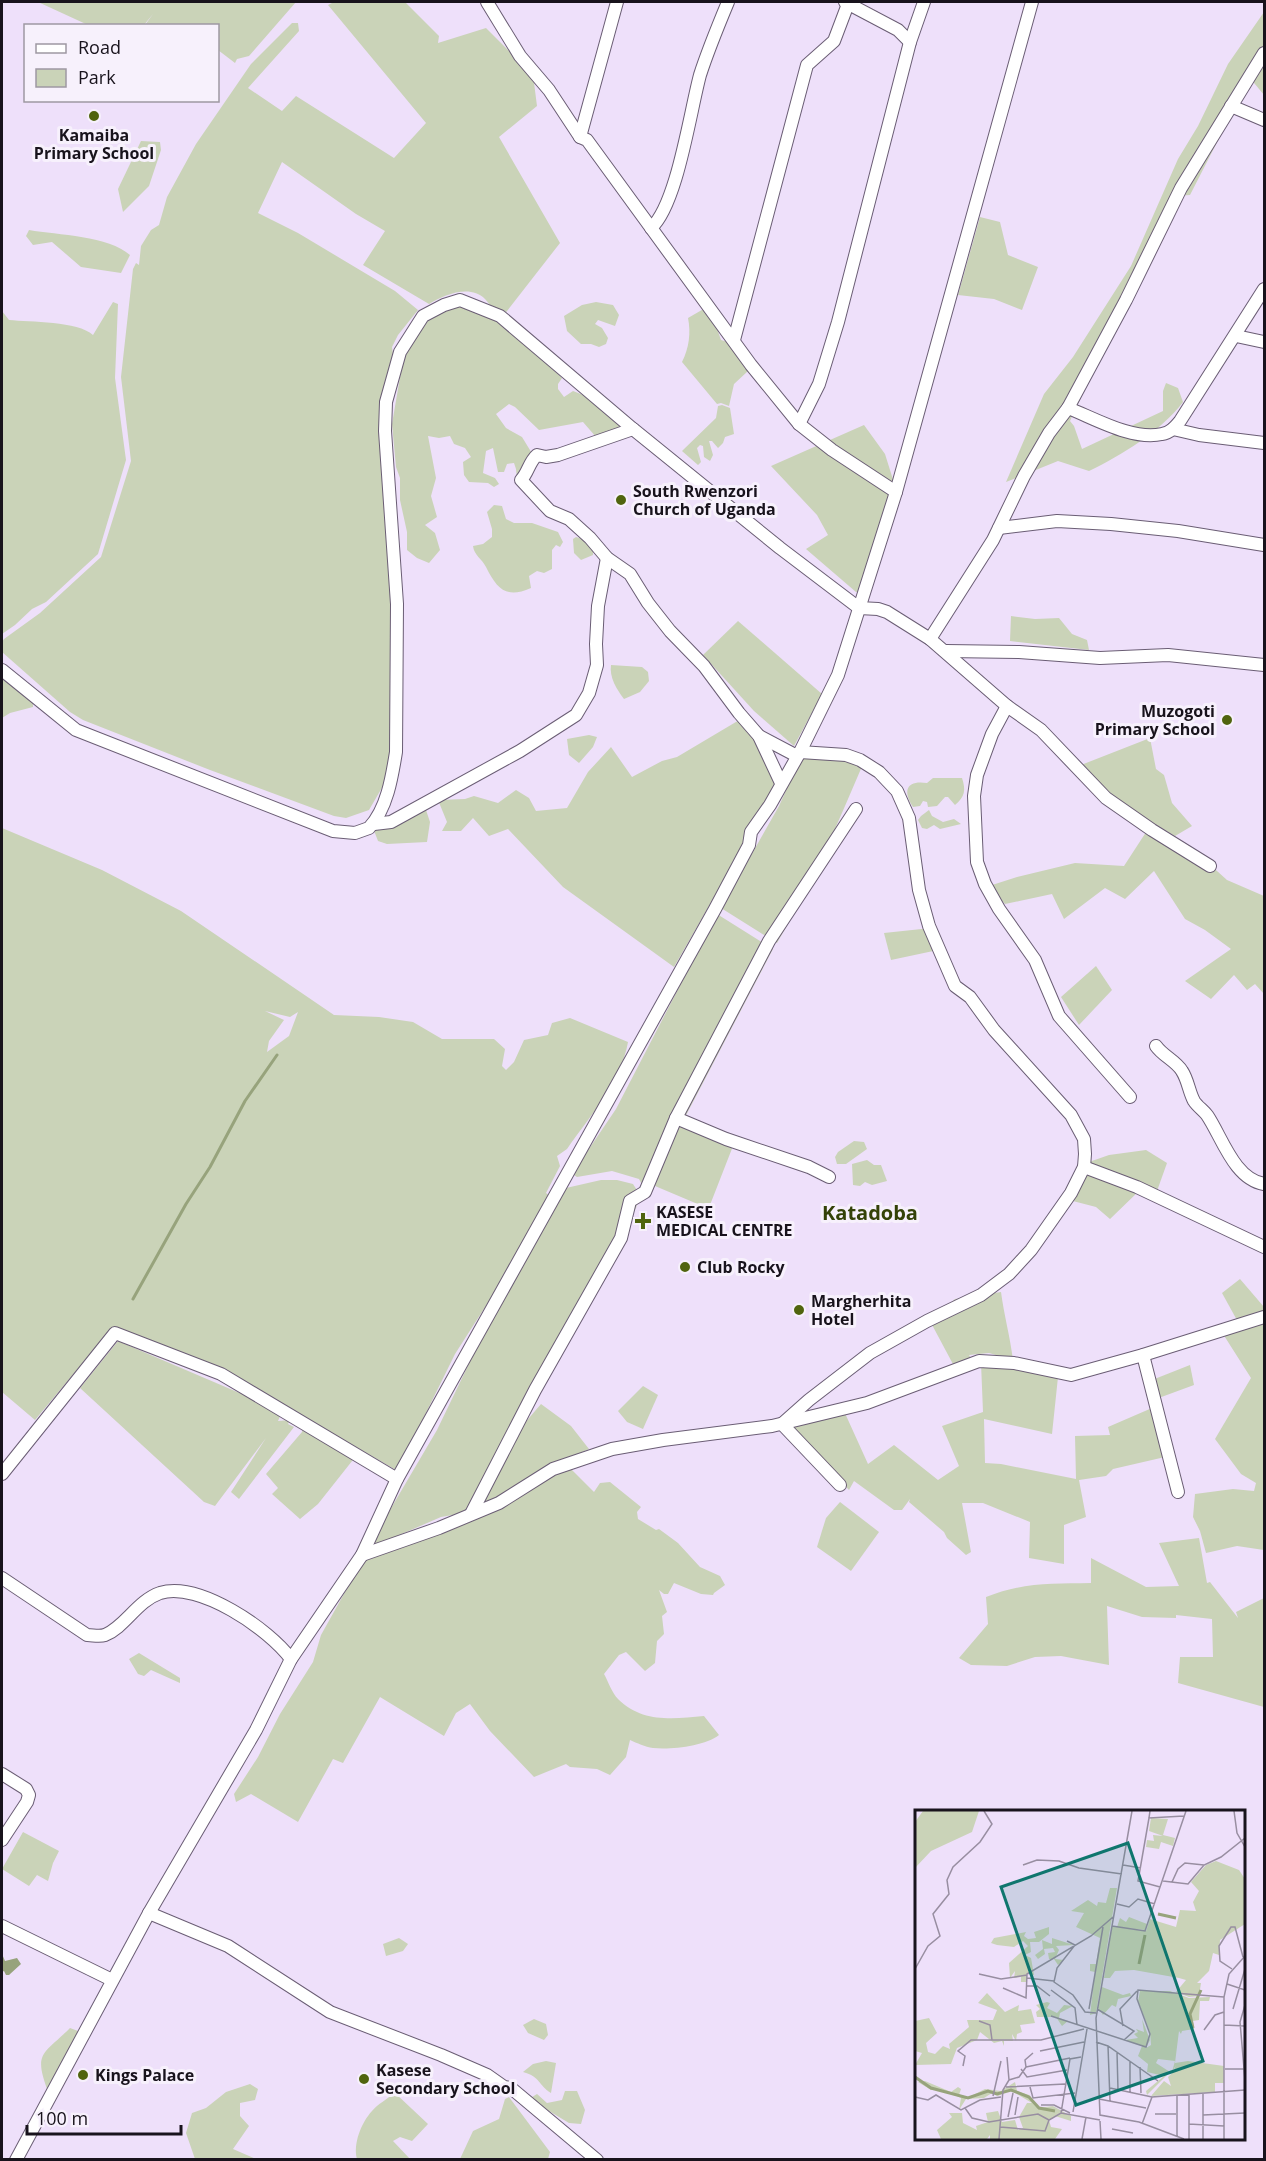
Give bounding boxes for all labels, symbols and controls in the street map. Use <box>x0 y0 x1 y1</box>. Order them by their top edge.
legend <box>24 24 219 102</box>
text: Road <box>78 35 121 59</box>
text: Park <box>78 65 116 89</box>
marker: Kamaiba Primary School <box>87 109 101 123</box>
place label: Kamaiba Primary School <box>34 124 154 164</box>
place label: South Rwenzori Church of Uganda <box>633 480 776 520</box>
marker: South Rwenzori Church of Uganda <box>614 493 628 507</box>
place label: Muzogoti Primary School <box>1095 700 1215 740</box>
marker: Muzogoti Primary School <box>1220 713 1234 727</box>
district label: Katadoba <box>822 1199 918 1226</box>
place label: KASESE MEDICAL CENTRE <box>656 1201 793 1241</box>
marker: KASESE MEDICAL CENTRE <box>634 1212 652 1230</box>
place label: Club Rocky <box>697 1256 785 1278</box>
marker: Club Rocky <box>678 1260 692 1274</box>
place label: Margherhita Hotel <box>811 1290 911 1330</box>
marker: Margherhita Hotel <box>792 1303 806 1317</box>
inset map <box>915 1810 1245 2140</box>
place label: Kasese Secondary School <box>376 2059 515 2099</box>
place label: Kings Palace <box>95 2064 194 2086</box>
marker: Kings Palace <box>76 2068 90 2082</box>
marker: Kasese Secondary School <box>357 2072 371 2086</box>
scale bar <box>27 2098 182 2136</box>
text: 100 m <box>36 2106 88 2130</box>

